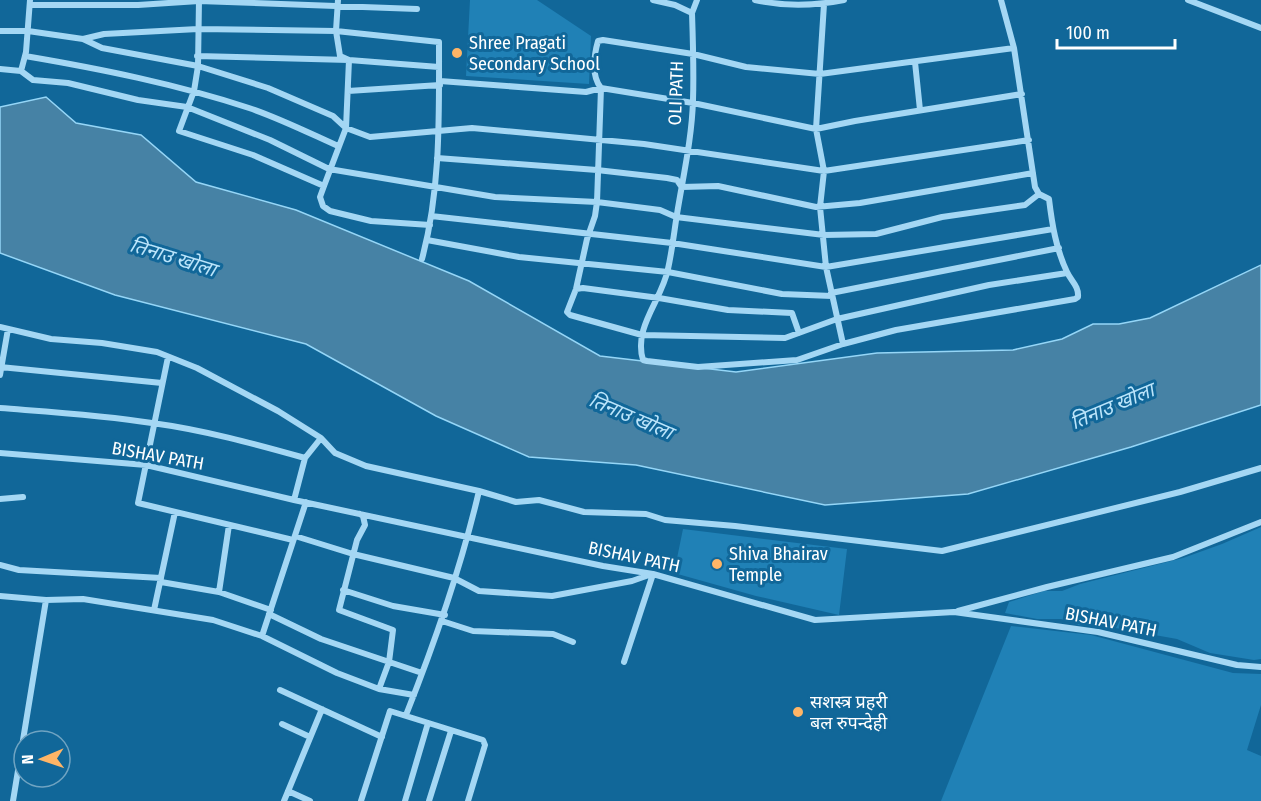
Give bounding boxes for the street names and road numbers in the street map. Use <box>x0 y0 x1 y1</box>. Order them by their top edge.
street label: OLI PATH <box>664 60 688 126</box>
street label: BISHAV PATH <box>110 437 206 475</box>
street label: BISHAV PATH <box>586 537 682 577</box>
street label: BISHAV PATH <box>1063 602 1159 642</box>

